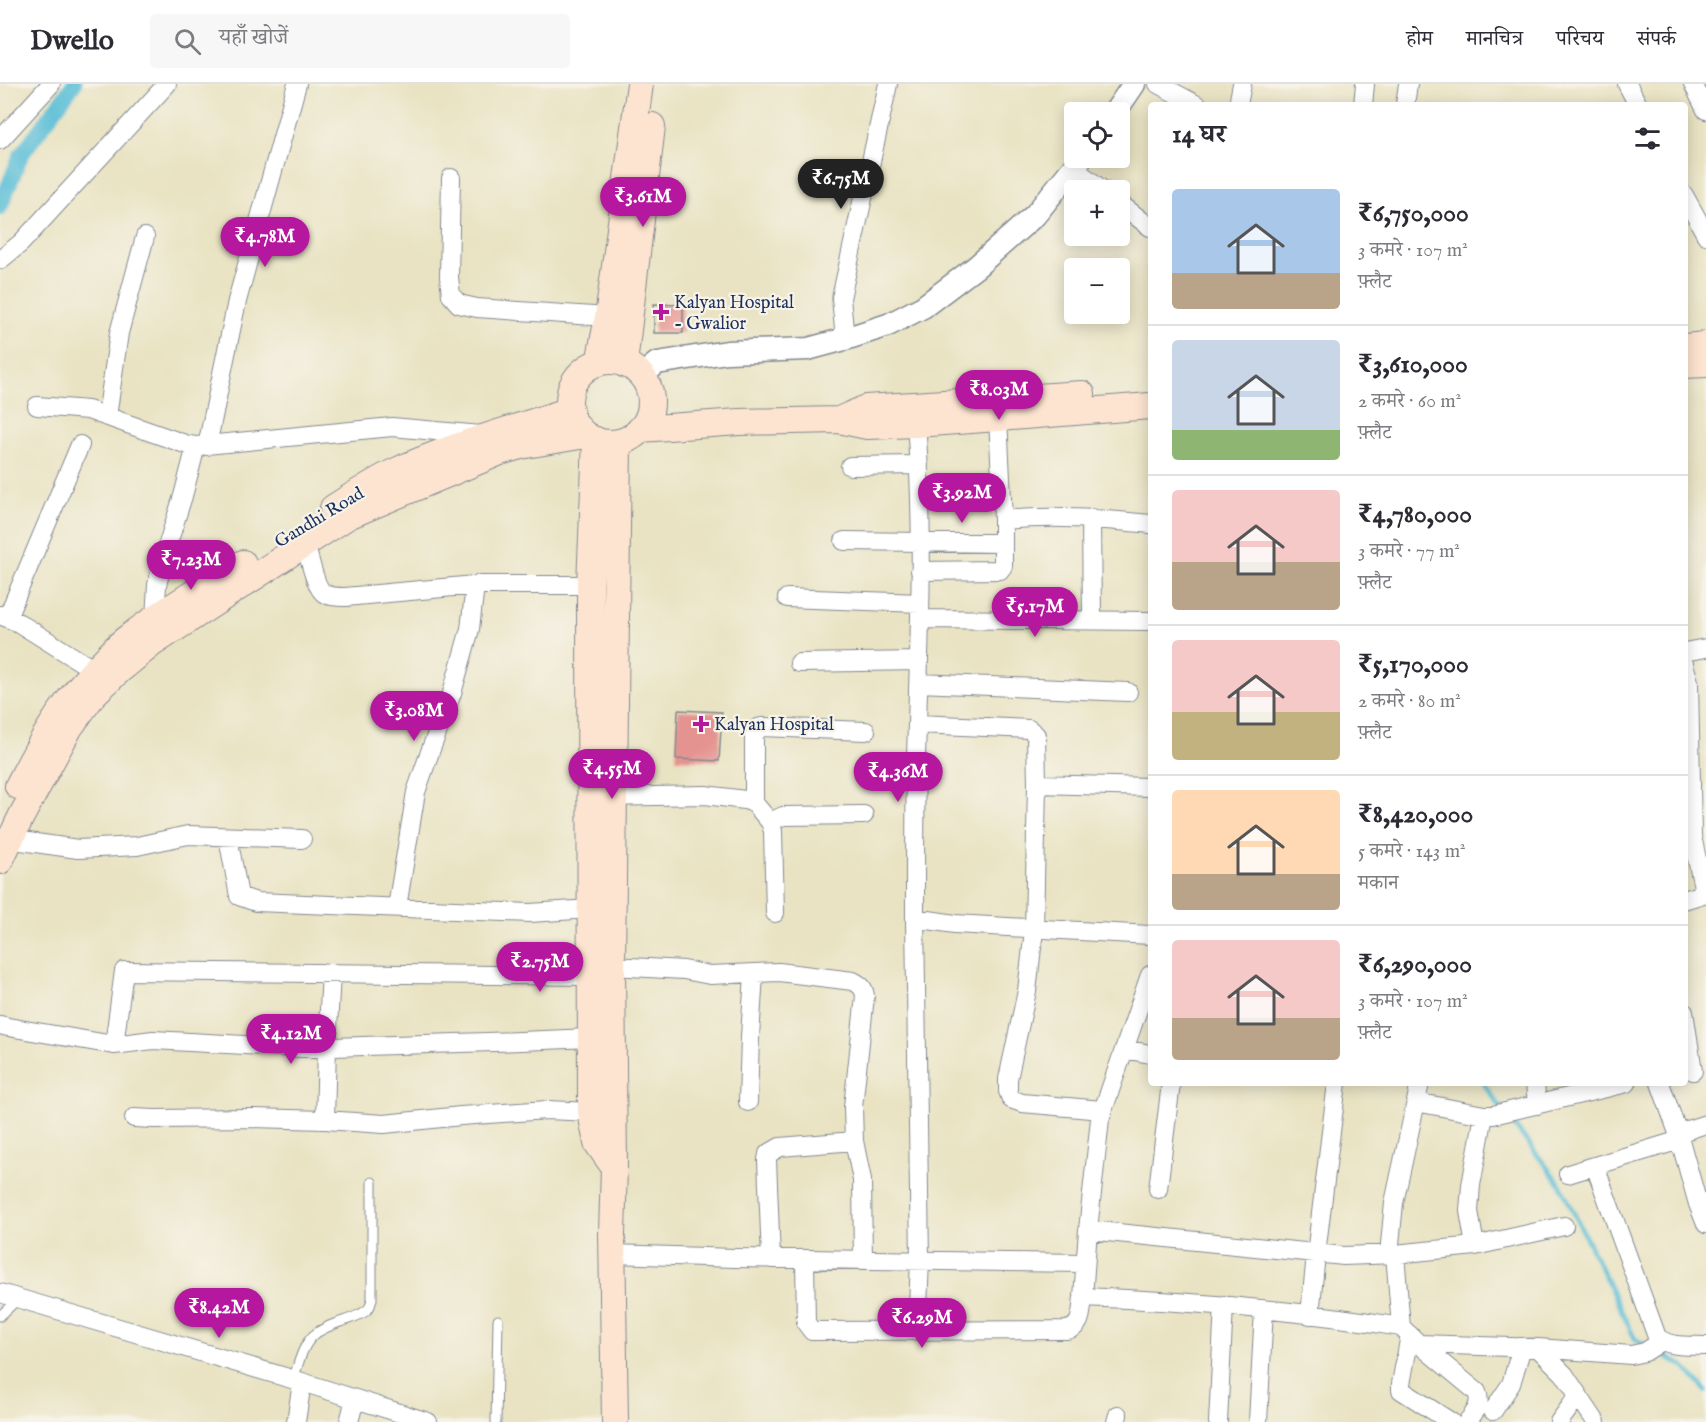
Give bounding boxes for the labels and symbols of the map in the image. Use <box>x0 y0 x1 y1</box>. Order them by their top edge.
pin: ₹6.75M <box>792 159 890 210</box>
pin: ₹3.61M <box>594 177 692 228</box>
pin: ₹4.78M <box>216 217 314 268</box>
place label: Kalyan Hospital - Gwalior <box>674 292 794 336</box>
marker: Kalyan Hospital - Gwalior <box>652 303 670 321</box>
pin: ₹8.03M <box>950 370 1048 421</box>
pin: ₹3.92M <box>913 473 1011 524</box>
street label: Gandhi Road <box>271 482 369 554</box>
pin: ₹7.23M <box>142 540 240 591</box>
pin: ₹5.17M <box>986 587 1084 638</box>
pin: ₹3.08M <box>365 691 463 742</box>
place label: Kalyan Hospital <box>714 714 834 737</box>
marker: Kalyan Hospital <box>692 715 710 733</box>
pin: ₹4.55M <box>563 749 661 800</box>
pin: ₹4.36M <box>849 752 947 803</box>
pin: ₹2.75M <box>491 942 589 993</box>
pin: ₹4.12M <box>242 1014 340 1065</box>
pin: ₹8.42M <box>170 1288 268 1339</box>
pin: ₹6.29M <box>873 1298 971 1349</box>

